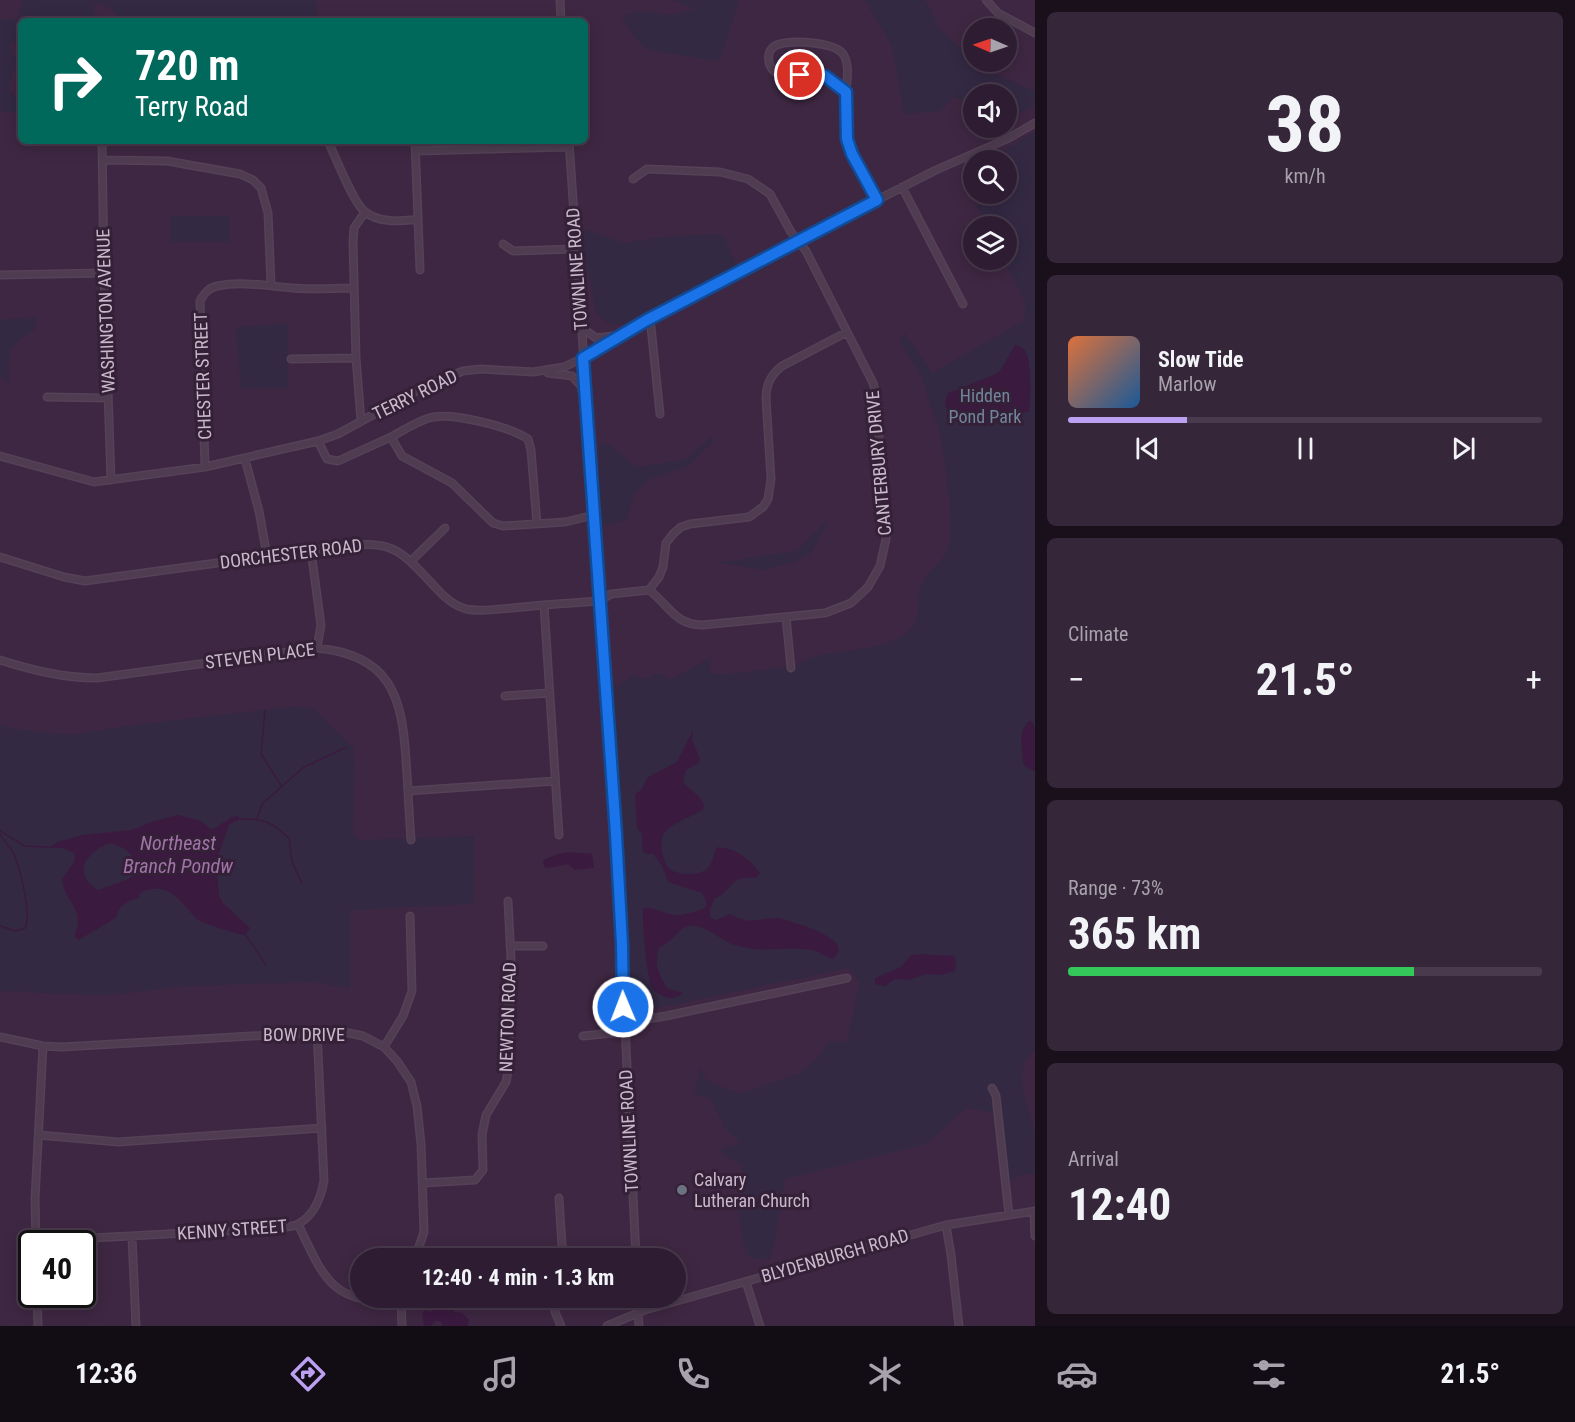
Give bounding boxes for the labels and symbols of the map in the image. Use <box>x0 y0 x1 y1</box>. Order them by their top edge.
north arrow <box>963 18 1017 72</box>
pin <box>774 49 825 100</box>
street label: TOWNLINE ROAD <box>562 207 591 331</box>
street label: WASHINGTON AVENUE <box>92 228 119 394</box>
street label: CHESTER STREET <box>190 312 215 440</box>
street label: TERRY ROAD <box>369 365 460 424</box>
park label: Hidden Pond Park <box>949 385 1021 427</box>
street label: CANTERBURY DRIVE <box>862 390 895 536</box>
street label: DORCHESTER ROAD <box>219 534 363 573</box>
street label: STEVEN PLACE <box>204 638 316 673</box>
water label: Northeast Branch Pondw <box>123 831 233 878</box>
street label: NEWTON ROAD <box>495 962 520 1072</box>
position arrow <box>591 975 655 1039</box>
street label: BOW DRIVE <box>263 1024 345 1045</box>
street label: TOWNLINE ROAD <box>615 1069 642 1193</box>
place label: Calvary Lutheran Church <box>694 1169 810 1211</box>
marker: Calvary Lutheran Church <box>675 1183 689 1197</box>
street label: KENNY STREET <box>176 1215 288 1244</box>
street label: BLYDENBURGH ROAD <box>759 1224 911 1287</box>
speed limit sign: 40 <box>18 1230 96 1308</box>

